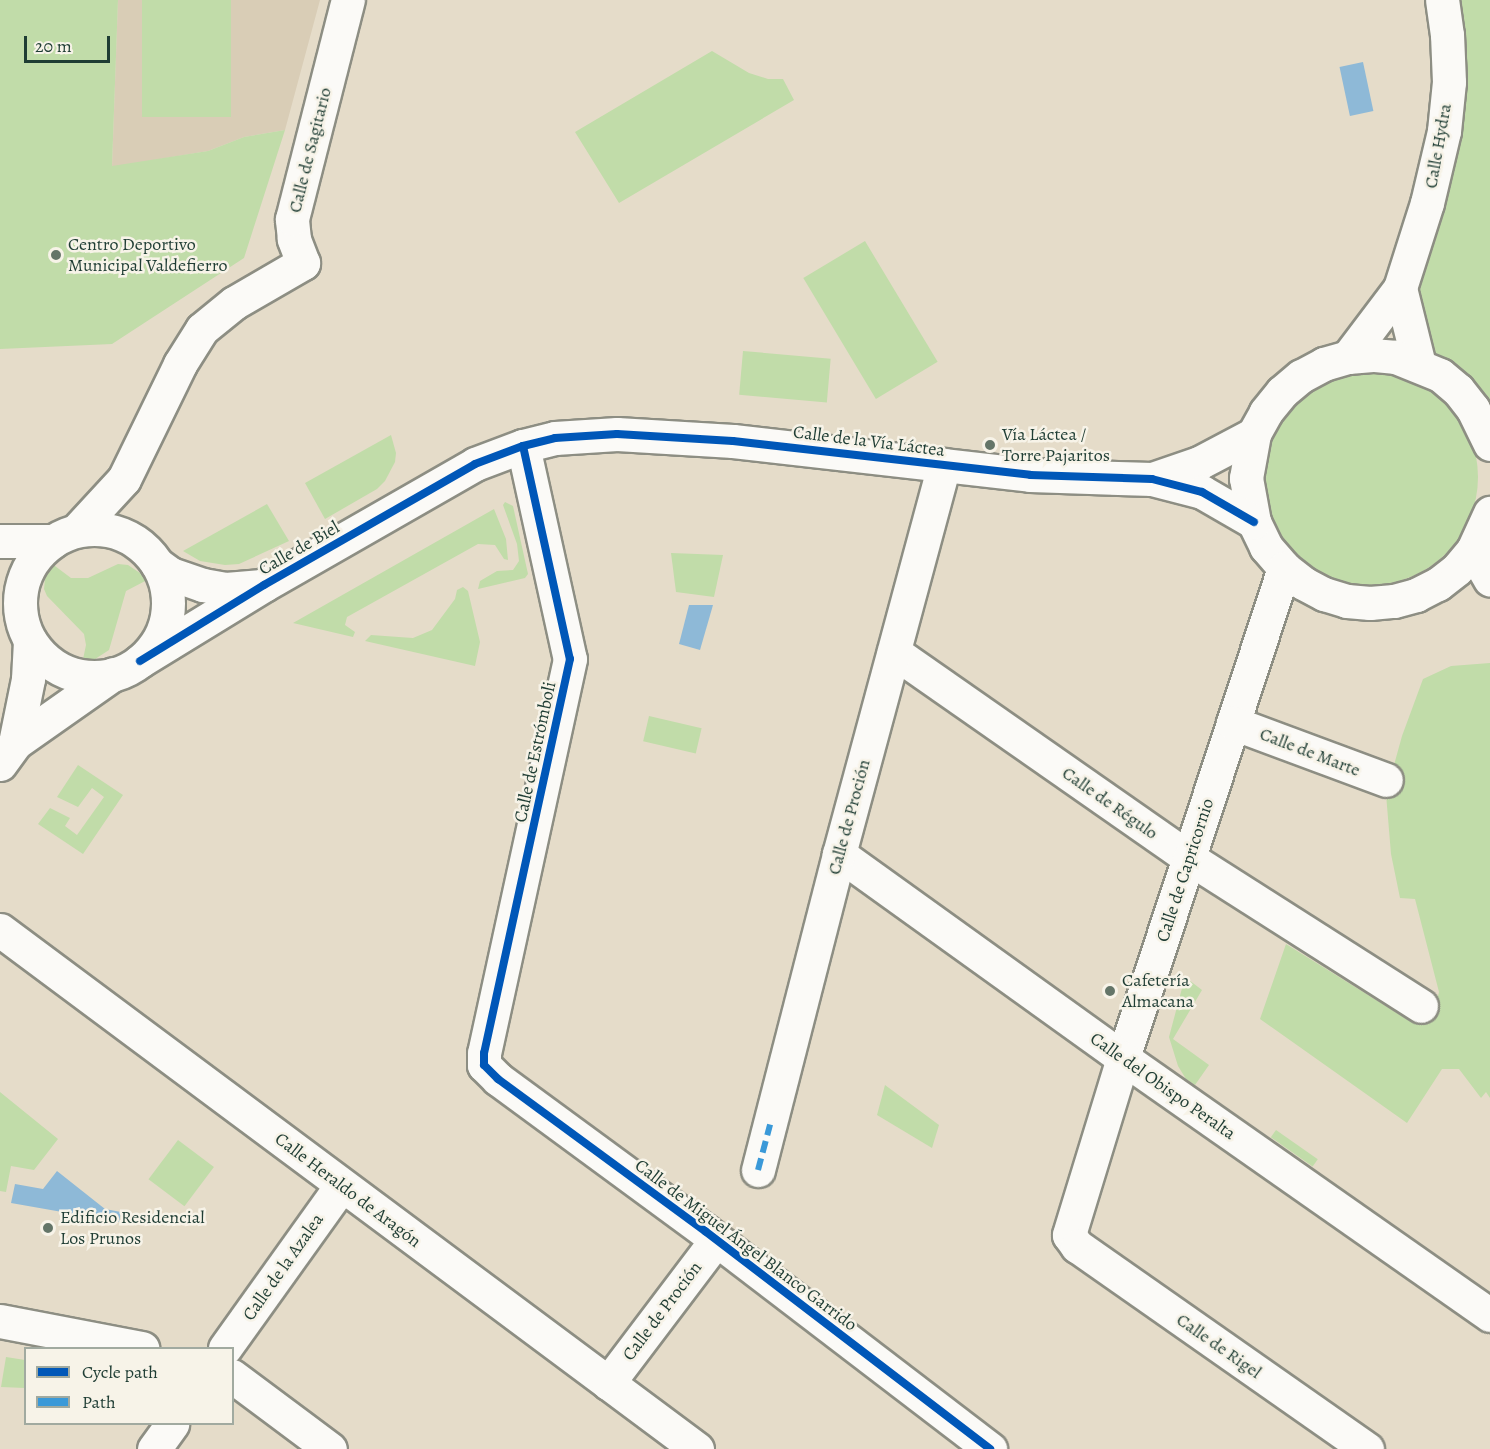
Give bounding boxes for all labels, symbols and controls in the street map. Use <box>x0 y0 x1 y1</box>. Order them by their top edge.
scale bar <box>27 24 112 62</box>
text: 20 m <box>35 34 72 58</box>
street label: Calle de Sagitario <box>284 85 336 215</box>
street label: Calle Hydra <box>1420 102 1456 190</box>
place label: Centro Deportivo Municipal Valdefierro <box>68 234 227 276</box>
marker: Centro Deportivo Municipal Valdefierro <box>49 248 63 262</box>
street label: Calle de la Vía Láctea <box>792 421 946 461</box>
place label: Vía Láctea / Torre Pajaritos <box>1002 424 1110 466</box>
marker: Vía Láctea / Torre Pajaritos <box>983 438 997 452</box>
street label: Calle de Biel <box>255 516 343 580</box>
street label: Calle de Estrómboli <box>510 680 560 824</box>
street label: Calle de Marte <box>1257 723 1363 781</box>
street label: Calle de Proción <box>823 757 875 877</box>
street label: Calle de Régulo <box>1058 762 1162 844</box>
street label: Calle de Capricornio <box>1152 796 1218 944</box>
place label: Cafetería Almacana <box>1122 970 1194 1012</box>
marker: Cafetería Almacana <box>1103 984 1117 998</box>
street label: Calle del Obispo Peralta <box>1086 1028 1240 1144</box>
street label: Calle Heraldo de Aragón <box>271 1128 425 1252</box>
street label: Calle de Miguel Ángel Blanco Garrido <box>631 1154 861 1336</box>
place label: Edificio Residencial Los Prunos <box>60 1207 205 1250</box>
street label: Calle de la Azalea <box>238 1209 328 1325</box>
marker: Edificio Residencial Los Prunos <box>41 1221 55 1235</box>
street label: Calle de Proción <box>618 1257 706 1365</box>
street label: Calle de Rigel <box>1172 1309 1266 1383</box>
legend <box>24 1347 234 1425</box>
text: Cycle path <box>82 1360 158 1384</box>
text: Path <box>82 1390 116 1414</box>

